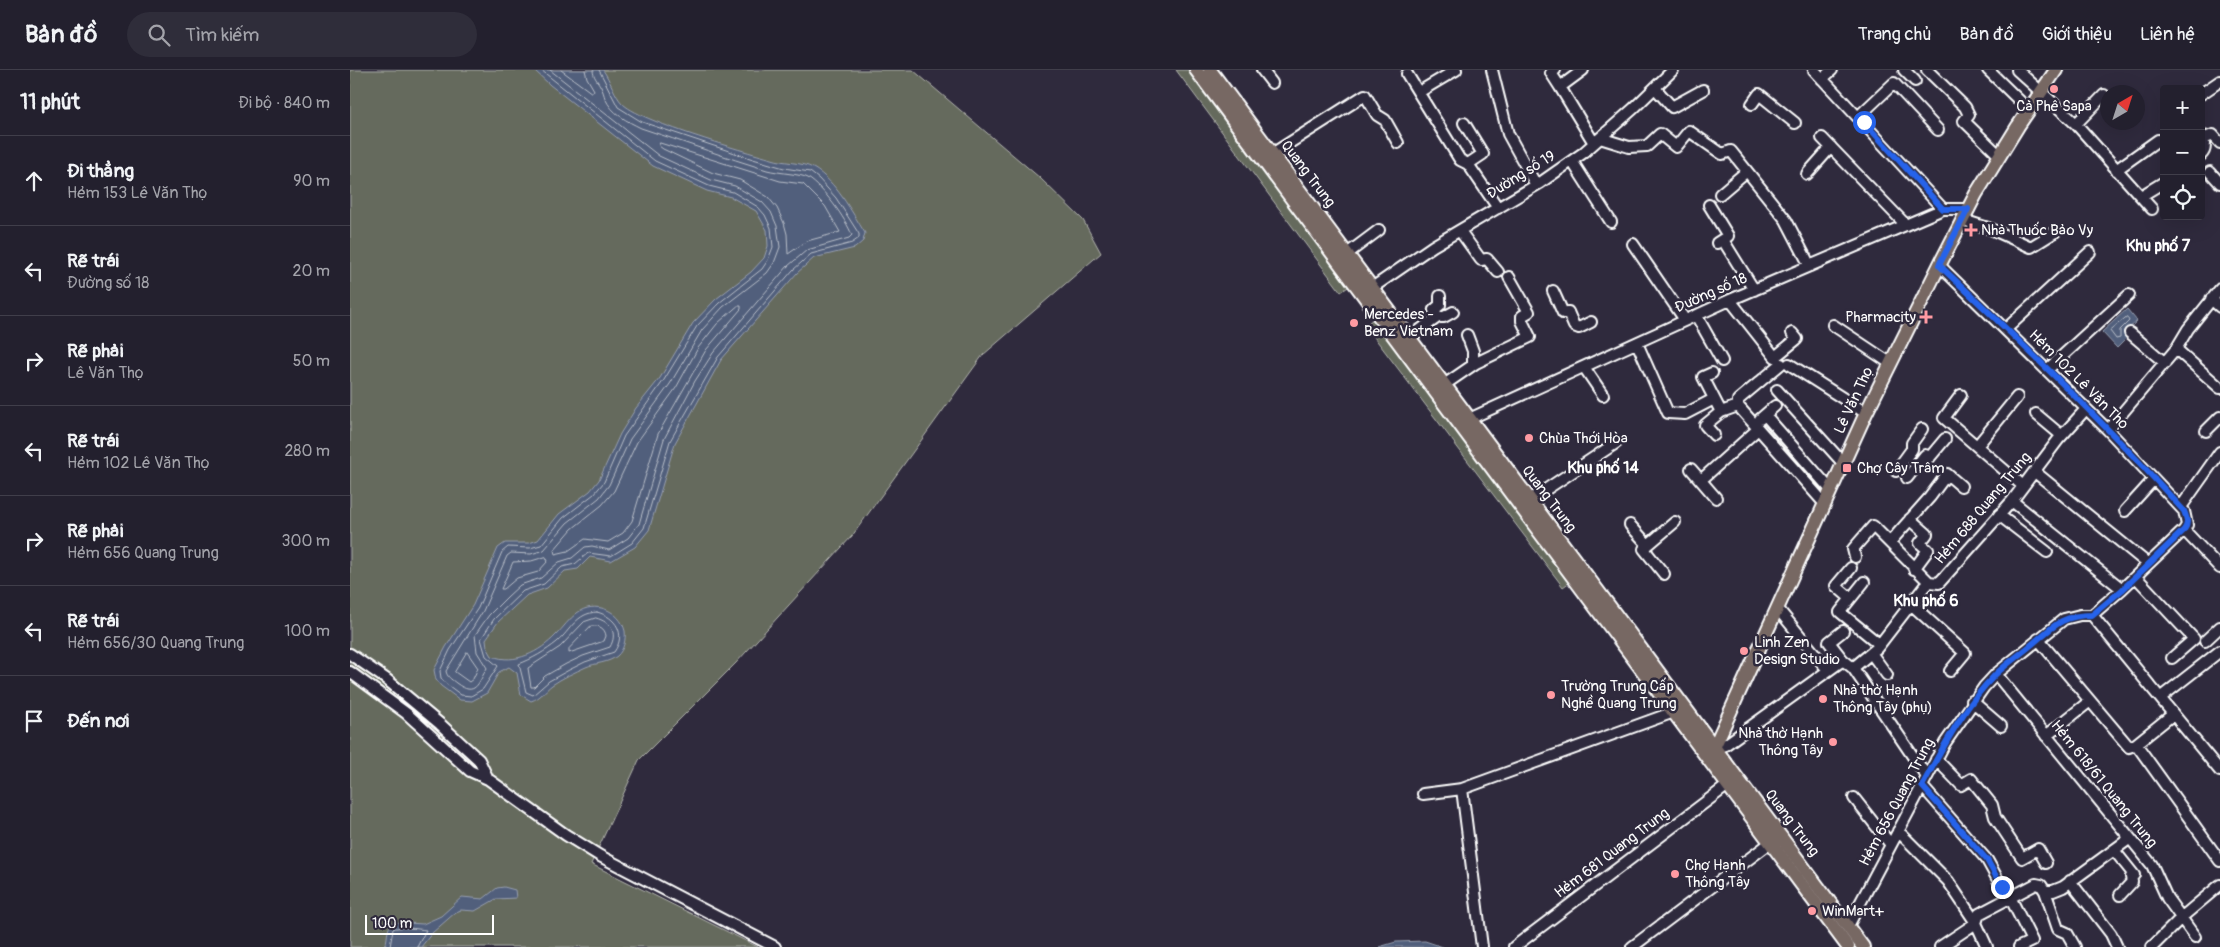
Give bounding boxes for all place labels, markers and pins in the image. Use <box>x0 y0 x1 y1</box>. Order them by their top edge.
marker: Cà Phê Sapa <box>2048 83 2060 95</box>
place label: Cà Phê Sapa <box>2016 97 2092 116</box>
place label: Nhà Thuốc Bảo Vy <box>1981 221 2094 240</box>
marker: Nhà Thuốc Bảo Vy <box>1965 224 1977 236</box>
place label: Mercedes - Benz Vietnam <box>1364 305 1453 341</box>
place label: Pharmacity <box>1845 308 1917 327</box>
marker: Pharmacity <box>1920 311 1932 323</box>
marker: Mercedes - Benz Vietnam <box>1348 317 1360 329</box>
place label: Chùa Thới Hòa <box>1539 429 1628 448</box>
marker: Chùa Thới Hòa <box>1523 432 1535 444</box>
place label: Chợ Cây Trâm <box>1857 459 1945 478</box>
marker: Chợ Cây Trâm <box>1841 462 1853 474</box>
place label: Linh Zen Design Studio <box>1754 633 1840 669</box>
marker: Linh Zen Design Studio <box>1738 645 1750 657</box>
place label: Trường Trung Cấp Nghề Quang Trung <box>1561 677 1676 713</box>
place label: Nhà thờ Hạnh Thông Tây (phụ) <box>1833 681 1933 717</box>
marker: Trường Trung Cấp Nghề Quang Trung <box>1545 689 1557 701</box>
marker: Nhà thờ Hạnh Thông Tây (phụ) <box>1817 693 1829 705</box>
place label: Nhà thờ Hạnh Thông Tây <box>1738 724 1824 760</box>
marker: Nhà thờ Hạnh Thông Tây <box>1827 736 1839 748</box>
place label: Chợ Hạnh Thông Tây <box>1685 856 1750 892</box>
marker: Chợ Hạnh Thông Tây <box>1669 868 1681 880</box>
place label: WinMart+ <box>1822 902 1884 921</box>
marker: WinMart+ <box>1806 905 1818 917</box>

